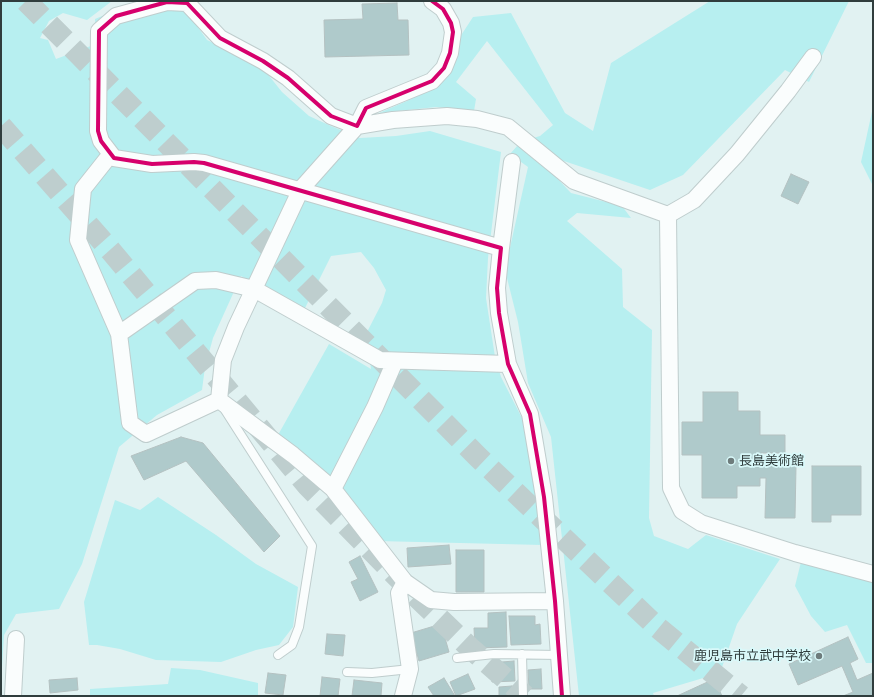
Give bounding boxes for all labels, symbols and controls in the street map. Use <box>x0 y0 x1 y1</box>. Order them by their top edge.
place label: 長島美術館 <box>739 453 804 469</box>
marker: 長島美術館 <box>726 456 736 466</box>
place label: 鹿児島市立武中学校 <box>694 648 811 664</box>
marker: 鹿児島市立武中学校 <box>814 651 824 661</box>

